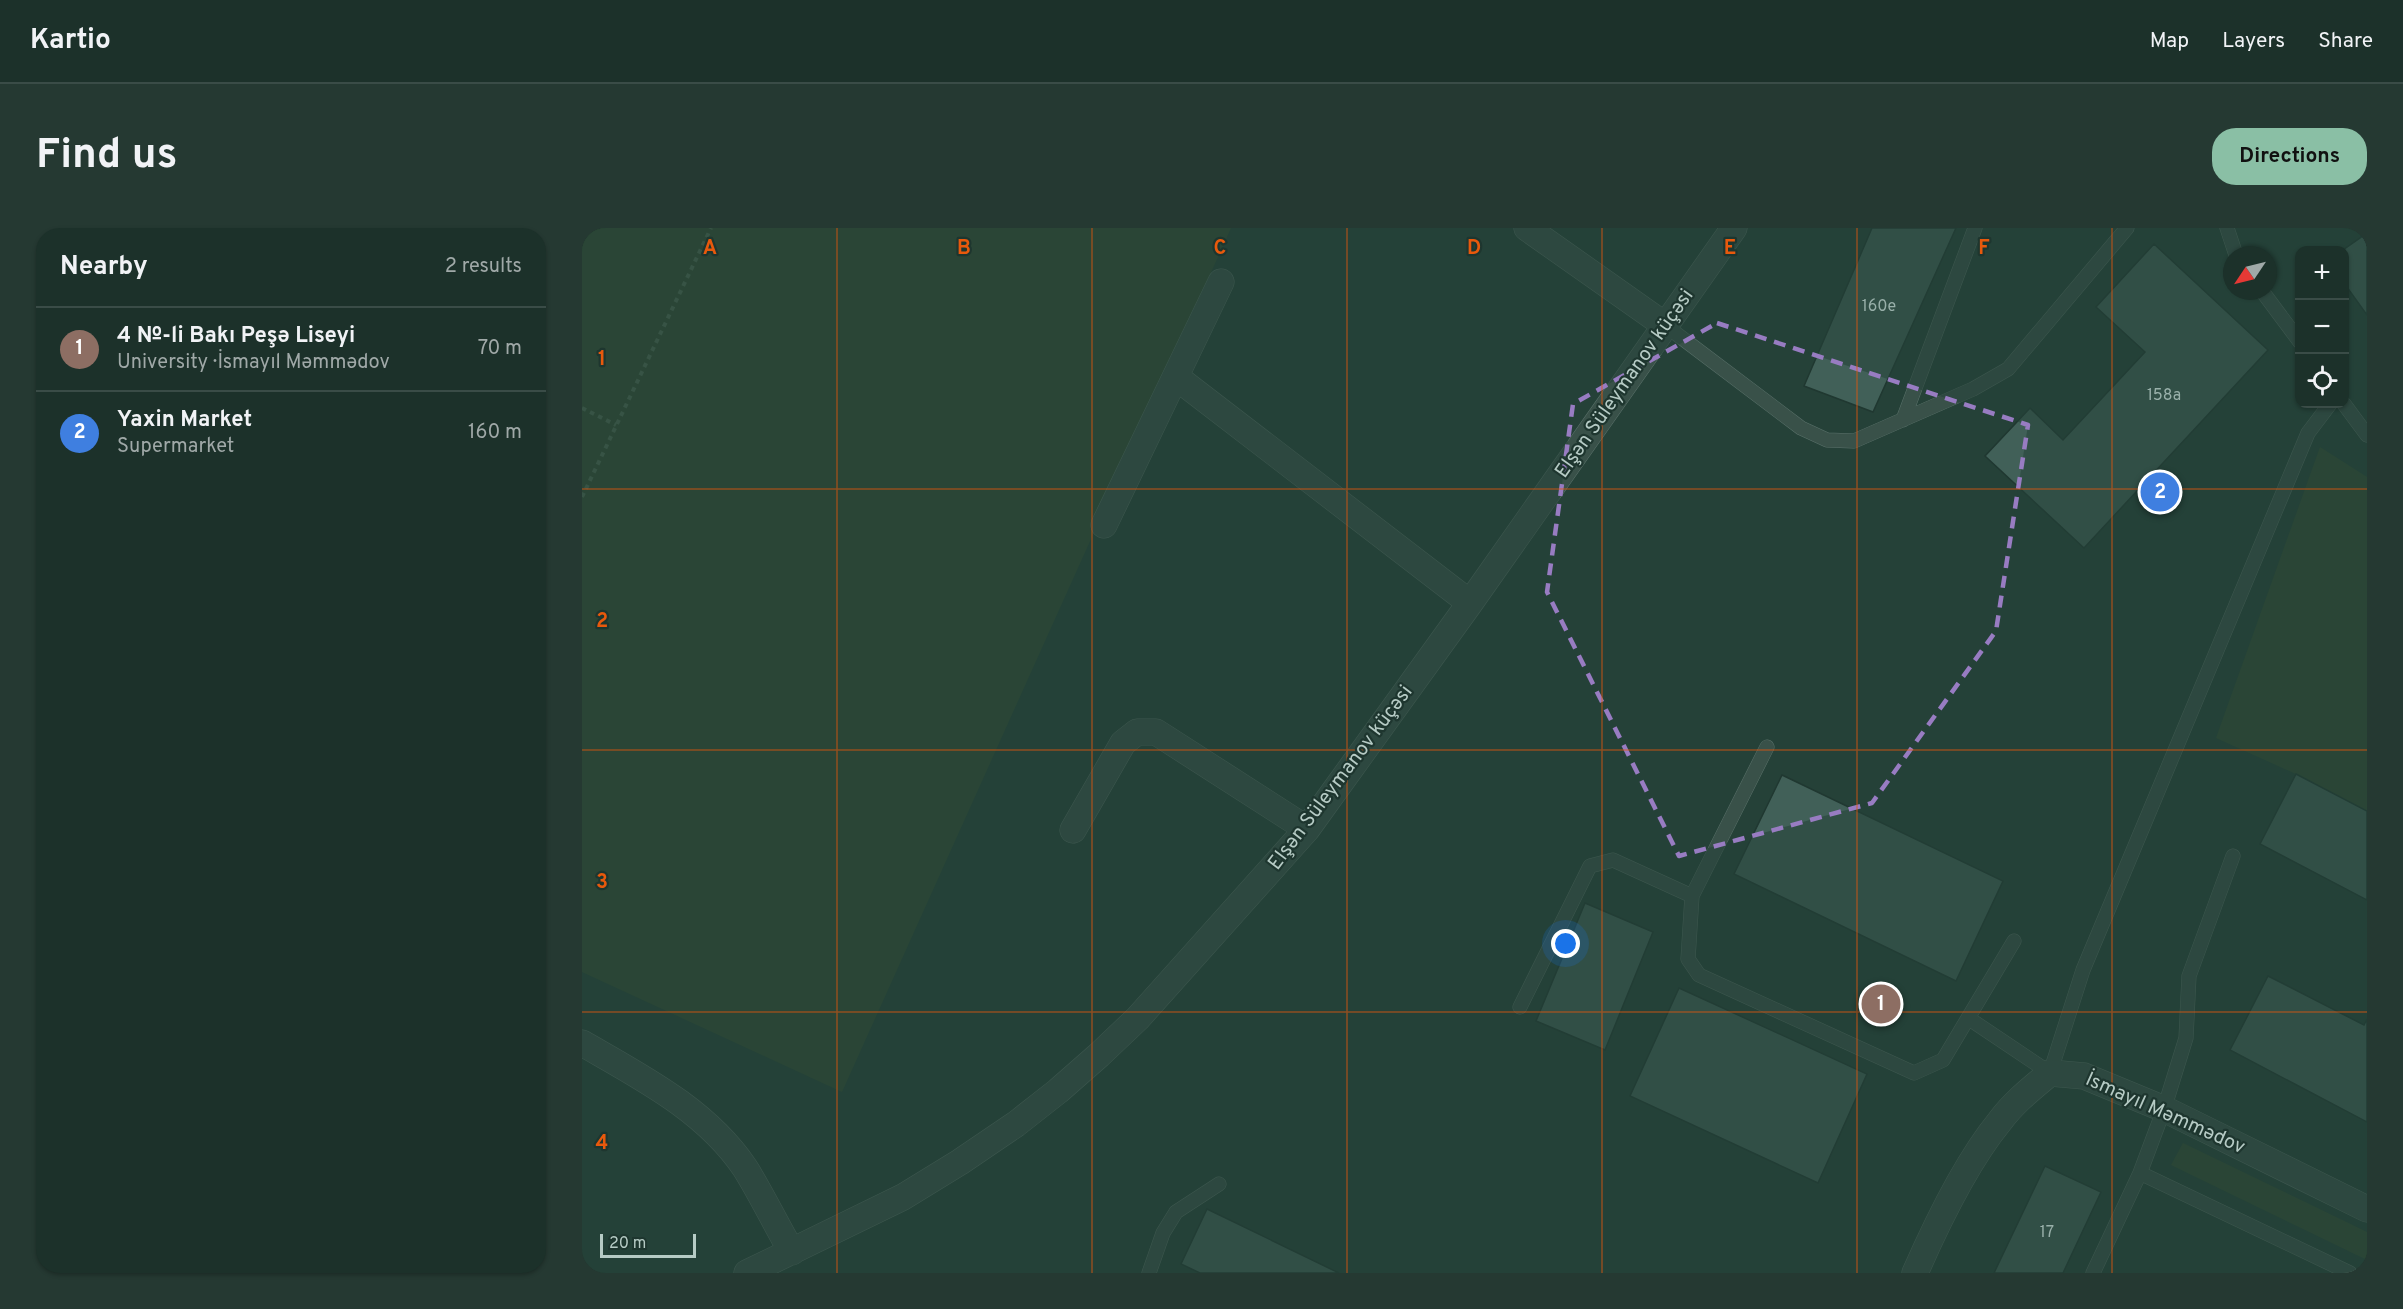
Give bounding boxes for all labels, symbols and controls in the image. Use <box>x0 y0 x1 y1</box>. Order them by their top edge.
text: Kartio <box>30 23 111 59</box>
text: Map <box>2150 28 2189 55</box>
text: Layers <box>2222 28 2285 55</box>
text: Share <box>2318 28 2373 55</box>
button: Directions <box>2212 128 2367 185</box>
text: Find us <box>36 130 177 183</box>
text: A <box>703 236 717 262</box>
text: B <box>957 236 971 262</box>
text: C <box>1214 236 1226 262</box>
text: D <box>1467 236 1481 262</box>
text: E <box>1724 236 1736 262</box>
text: F <box>1978 236 1990 262</box>
north arrow <box>2223 246 2277 300</box>
map controls <box>2295 246 2349 408</box>
button: + <box>2295 246 2349 300</box>
text: Nearby <box>60 251 148 284</box>
text: 2 results <box>445 254 522 280</box>
street label: Elşən Süleymanov küçəsi <box>1550 284 1700 484</box>
house number: 160e <box>1862 297 1896 317</box>
button: − <box>2295 300 2349 354</box>
text: 4 №-li Bakı Peşə Liseyi <box>117 323 355 350</box>
text: 1 <box>76 336 84 362</box>
text: 70 m <box>478 336 522 362</box>
text: 1 <box>598 347 606 373</box>
text: University · İsmayıl Məmmədov <box>117 350 390 376</box>
button: locate <box>2295 354 2349 408</box>
house number: 158a <box>2147 386 2181 406</box>
text: Yaxin Market <box>117 407 252 434</box>
text: 2 <box>73 420 86 446</box>
text: 160 m <box>468 420 522 446</box>
text: Supermarket <box>117 434 234 460</box>
pin: 2 <box>2140 470 2180 514</box>
text: 2 <box>596 609 608 635</box>
street label: Elşən Süleymanov küçəsi <box>1263 680 1419 876</box>
text: 3 <box>596 870 608 896</box>
your location <box>1551 929 1580 958</box>
pin: 1 <box>1862 982 1900 1026</box>
street label: İsmayıl Məmmədov <box>2081 1066 2249 1161</box>
text: 4 <box>596 1131 608 1157</box>
house number: 17 <box>2040 1223 2054 1243</box>
scale bar <box>600 1231 696 1258</box>
text: 20 m <box>609 1234 646 1254</box>

